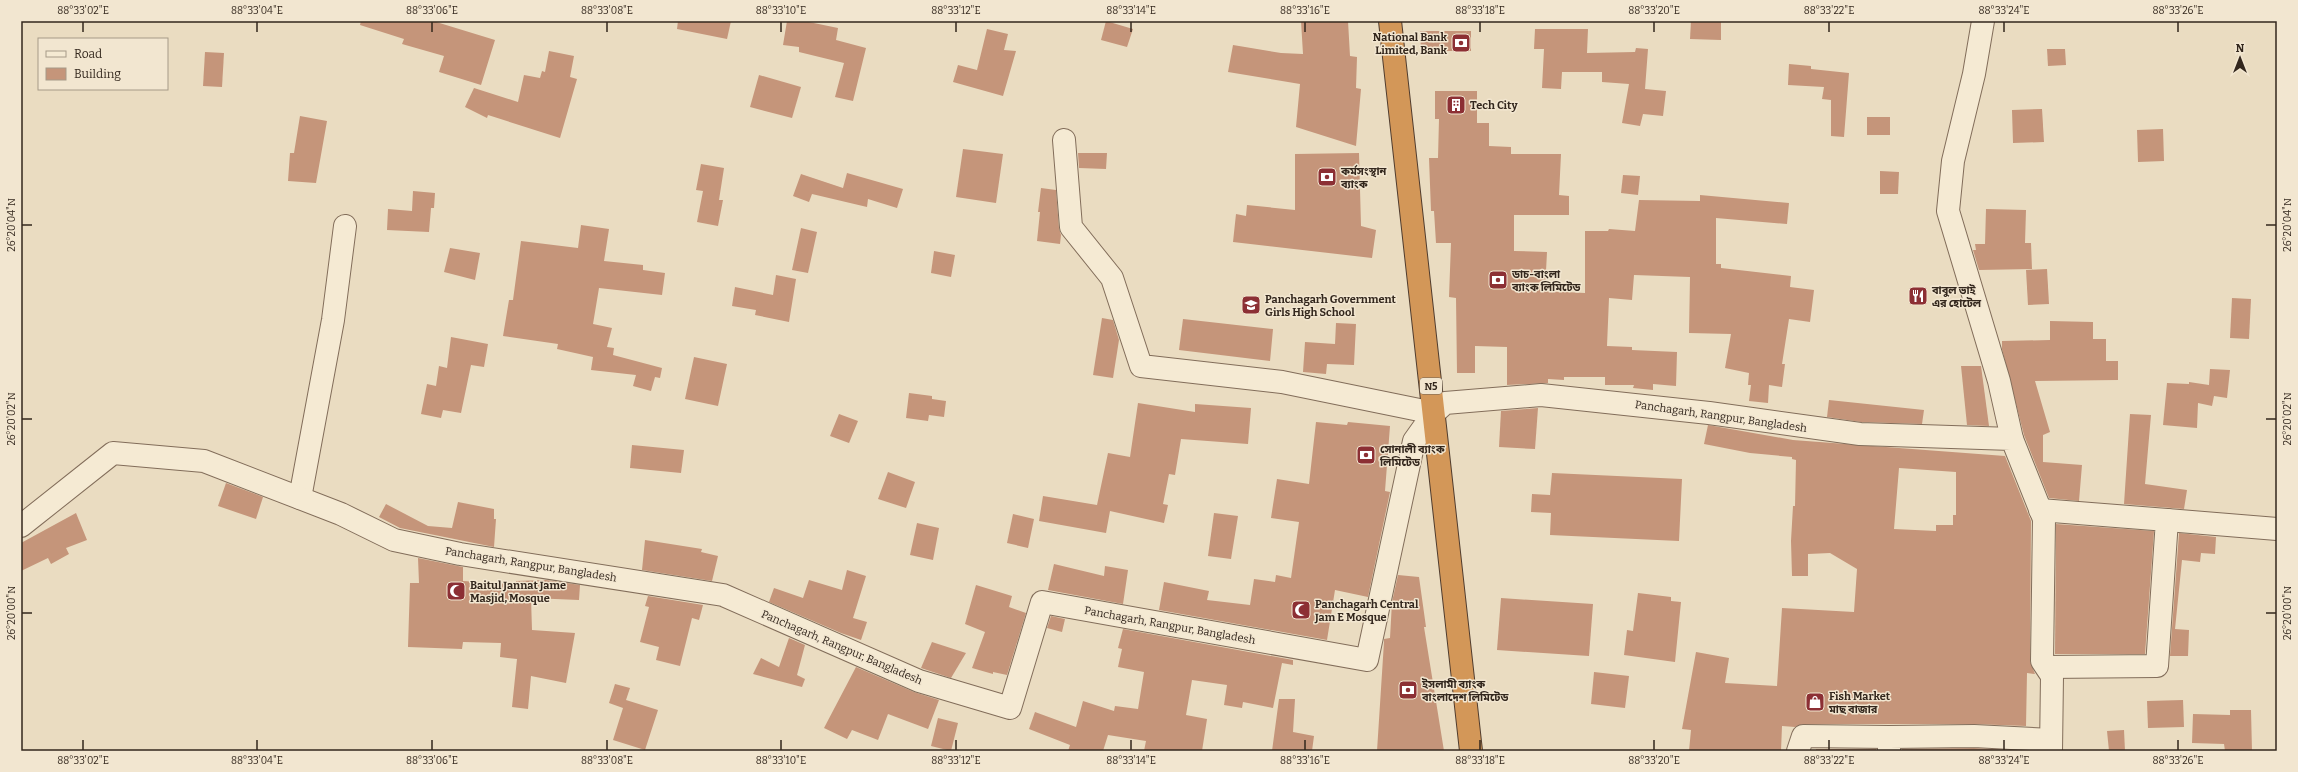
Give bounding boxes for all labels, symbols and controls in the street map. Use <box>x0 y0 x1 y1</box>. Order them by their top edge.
text: 88°33'02"E <box>57 5 109 17</box>
text: 88°33'04"E <box>231 5 283 17</box>
text: 88°33'06"E <box>406 5 458 17</box>
text: 88°33'08"E <box>581 5 633 17</box>
text: 88°33'10"E <box>756 5 806 17</box>
text: 88°33'12"E <box>931 5 981 17</box>
text: 88°33'14"E <box>1106 5 1156 17</box>
text: 88°33'16"E <box>1280 5 1330 17</box>
text: 88°33'18"E <box>1455 5 1505 17</box>
text: 88°33'20"E <box>1628 5 1680 17</box>
text: 88°33'22"E <box>1804 5 1854 17</box>
text: 88°33'24"E <box>1978 5 2030 17</box>
text: 88°33'26"E <box>2152 5 2204 17</box>
place label: National Bank Limited, Bank <box>1373 31 1447 57</box>
bank icon: National Bank Limited, Bank <box>1450 32 1472 54</box>
legend <box>38 38 168 90</box>
north arrow <box>2220 38 2260 78</box>
text: N <box>2236 42 2245 55</box>
text: Road <box>74 47 102 61</box>
text: Building <box>74 67 121 81</box>
building icon: Tech City <box>1445 94 1467 116</box>
place label: Tech City <box>1470 99 1518 112</box>
place label: কর্মসংস্থান ব্যাংক <box>1340 164 1387 191</box>
bank icon: কর্মসংস্থান ব্যাংক <box>1316 166 1338 188</box>
text: 26°20'04"N <box>6 198 18 252</box>
text: 26°20'04"N <box>2282 198 2294 252</box>
place label: ডাচ-বাংলা ব্যাংক লিমিটেড <box>1511 268 1582 294</box>
bank icon: ডাচ-বাংলা ব্যাংক লিমিটেড <box>1487 269 1509 291</box>
place label: বাবুল ভাই এর হোটেল <box>1931 284 1982 310</box>
restaurant icon: বাবুল ভাই এর হোটেল <box>1907 285 1929 307</box>
place label: Panchagarh Government Girls High School <box>1265 293 1397 319</box>
school or university icon: Panchagarh Government Girls High School <box>1240 294 1262 316</box>
road number: N5 <box>1420 378 1442 394</box>
text: 26°20'02"N <box>6 392 18 446</box>
text: 26°20'02"N <box>2282 392 2294 446</box>
street label: Panchagarh, Rangpur, Bangladesh <box>1634 398 1808 435</box>
place label: সোনালী ব্যাংক লিমিটেড <box>1379 443 1446 469</box>
bank icon: সোনালী ব্যাংক লিমিটেড <box>1355 444 1377 466</box>
street label: Panchagarh, Rangpur, Bangladesh <box>444 544 618 585</box>
place label: Baitul Jannat Jame Masjid, Mosque <box>470 579 566 605</box>
mosque icon: Baitul Jannat Jame Masjid, Mosque <box>445 580 467 602</box>
text: 26°20'00"N <box>6 586 18 640</box>
text: 26°20'00"N <box>2282 586 2294 640</box>
place label: Panchagarh Central Jam E Mosque <box>1314 598 1419 624</box>
mosque icon: Panchagarh Central Jam E Mosque <box>1290 599 1312 621</box>
street label: Panchagarh, Rangpur, Bangladesh <box>1083 604 1257 647</box>
street label: Panchagarh, Rangpur, Bangladesh <box>759 608 924 687</box>
place label: ইসলামী ব্যাংক বাংলাদেশ লিমিটেড <box>1421 678 1509 704</box>
bank icon: ইসলামী ব্যাংক বাংলাদেশ লিমিটেড <box>1397 679 1419 701</box>
place label: Fish Market মাছ বাজার <box>1828 690 1891 716</box>
shop icon: Fish Market মাছ বাজার <box>1804 691 1826 713</box>
text: 88°33'02"E <box>57 755 109 767</box>
text: 88°33'04"E <box>231 755 283 767</box>
text: 88°33'06"E <box>406 755 458 767</box>
text: 88°33'08"E <box>581 755 633 767</box>
text: 88°33'10"E <box>756 755 806 767</box>
text: 88°33'12"E <box>931 755 981 767</box>
text: 88°33'14"E <box>1106 755 1156 767</box>
text: 88°33'16"E <box>1280 755 1330 767</box>
text: 88°33'18"E <box>1455 755 1505 767</box>
text: 88°33'20"E <box>1628 755 1680 767</box>
text: 88°33'22"E <box>1804 755 1854 767</box>
text: 88°33'24"E <box>1978 755 2030 767</box>
text: 88°33'26"E <box>2152 755 2204 767</box>

